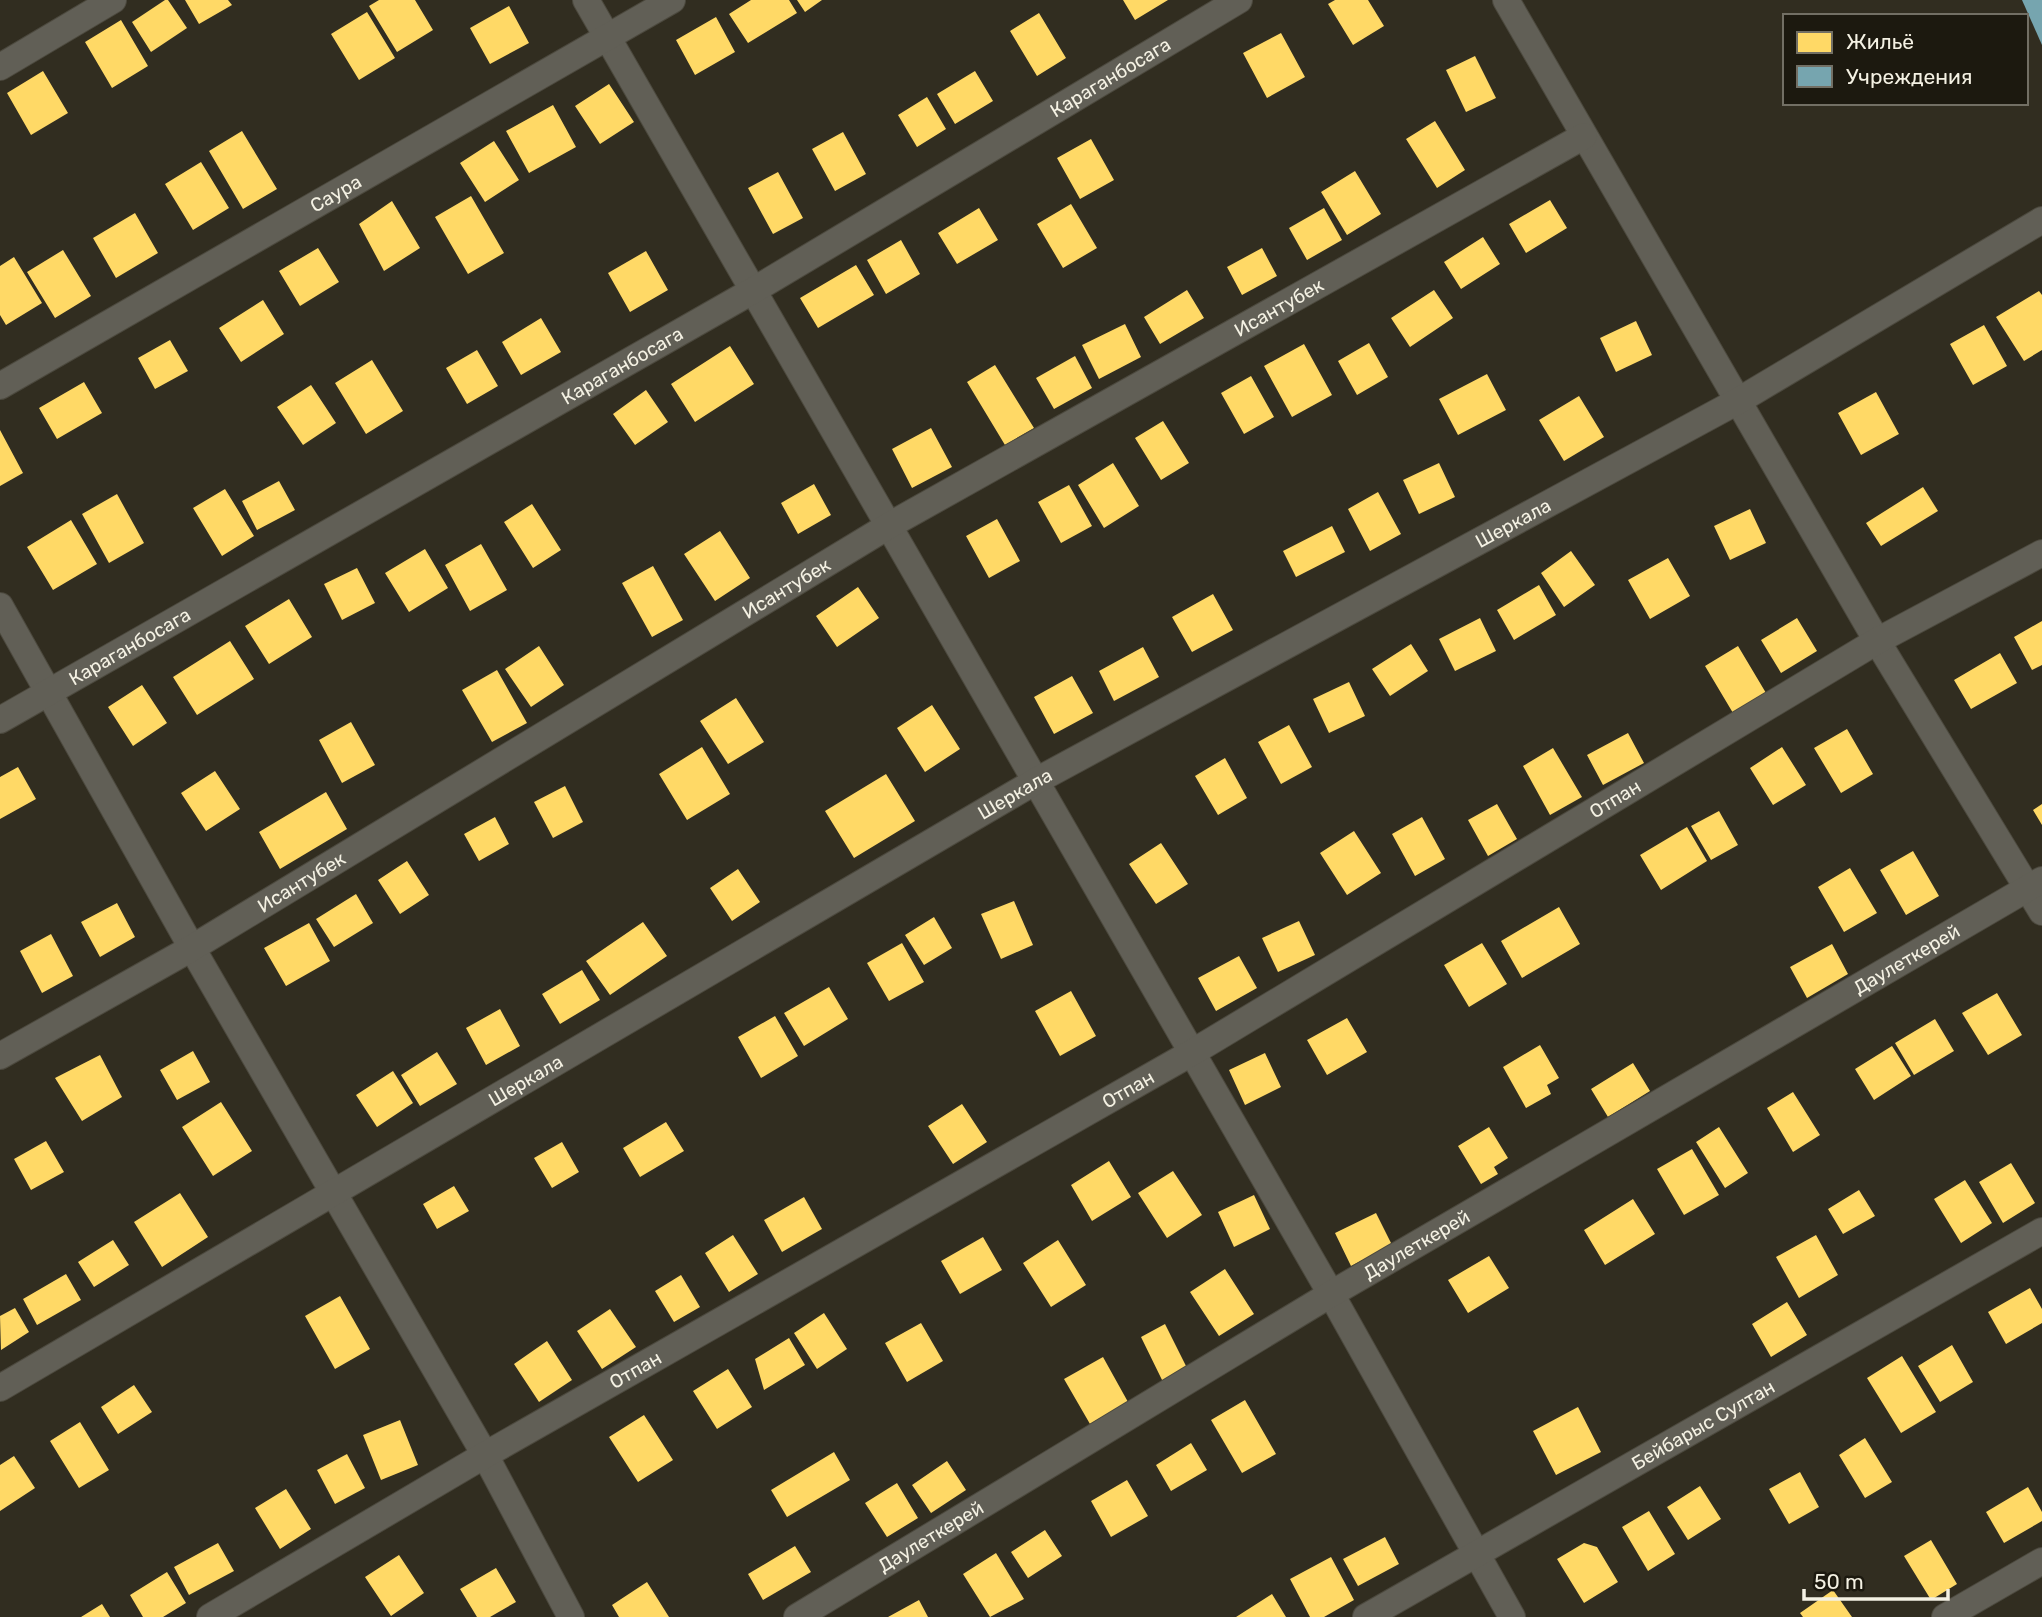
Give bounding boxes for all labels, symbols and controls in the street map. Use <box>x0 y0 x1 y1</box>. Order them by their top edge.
legend <box>1783 14 2028 105</box>
text: Жильё <box>1846 29 1914 54</box>
street label: Караганбосага <box>1046 33 1175 122</box>
text: Учреждения <box>1846 64 1972 89</box>
street label: Саура <box>306 170 366 217</box>
street label: Исантубек <box>1230 273 1328 342</box>
street label: Караганбосага <box>557 322 687 410</box>
street label: Шеркала <box>1471 494 1555 553</box>
street label: Исантубек <box>738 553 835 624</box>
street label: Караганбосага <box>65 603 195 690</box>
street label: Шеркала <box>974 763 1056 825</box>
street label: Отпан <box>1585 775 1645 823</box>
street label: Исантубек <box>253 847 350 918</box>
street label: Даулеткерей <box>1849 919 1964 999</box>
street label: Шеркала <box>484 1050 567 1111</box>
street label: Отпан <box>1098 1066 1158 1113</box>
street label: Даулеткерей <box>1359 1205 1474 1285</box>
street label: Отпан <box>605 1346 665 1394</box>
street label: Бейбарыс Султан <box>1627 1375 1779 1475</box>
street label: Даулеткерей <box>874 1496 988 1577</box>
scale bar <box>1804 1558 1948 1602</box>
text: 50 m <box>1814 1569 1864 1594</box>

